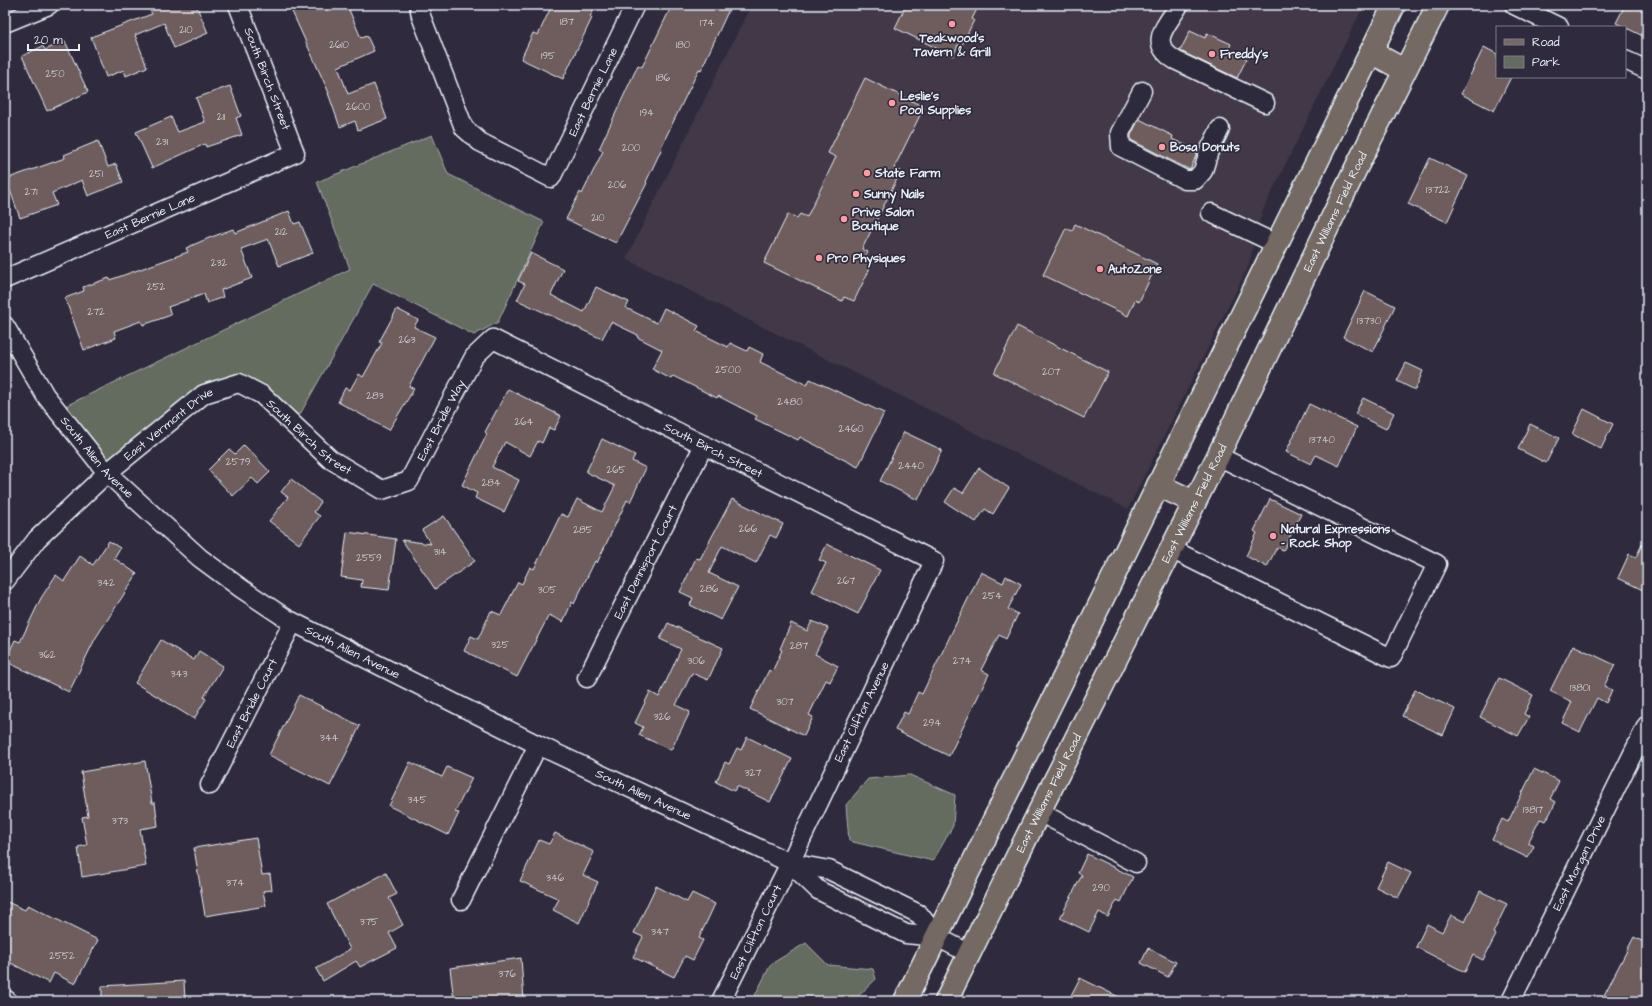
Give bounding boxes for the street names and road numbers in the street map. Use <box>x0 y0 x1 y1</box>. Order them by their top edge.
street label: South Birch Street <box>240 25 294 133</box>
street label: East Bernie Lane <box>564 44 622 139</box>
street label: East Williams Field Road <box>1299 149 1371 274</box>
street label: East Bernie Lane <box>102 189 198 243</box>
street label: East Bridle Way <box>413 376 470 463</box>
street label: East Vermont Drive <box>120 383 216 465</box>
street label: South Birch Street <box>263 395 355 479</box>
street label: South Allen Avenue <box>57 413 138 502</box>
street label: South Birch Street <box>661 418 766 482</box>
street label: East Williams Field Road <box>1157 441 1231 566</box>
street label: East Dennisport Court <box>610 502 681 622</box>
street label: South Allen Avenue <box>302 621 403 683</box>
street label: East Bridle Court <box>222 655 282 751</box>
street label: East Clifton Avenue <box>830 659 894 765</box>
street label: East Williams Field Road <box>1012 731 1086 855</box>
street label: South Allen Avenue <box>593 765 695 824</box>
street label: East Morgan Drive <box>1548 812 1610 913</box>
street label: East Clifton Court <box>726 882 786 982</box>

